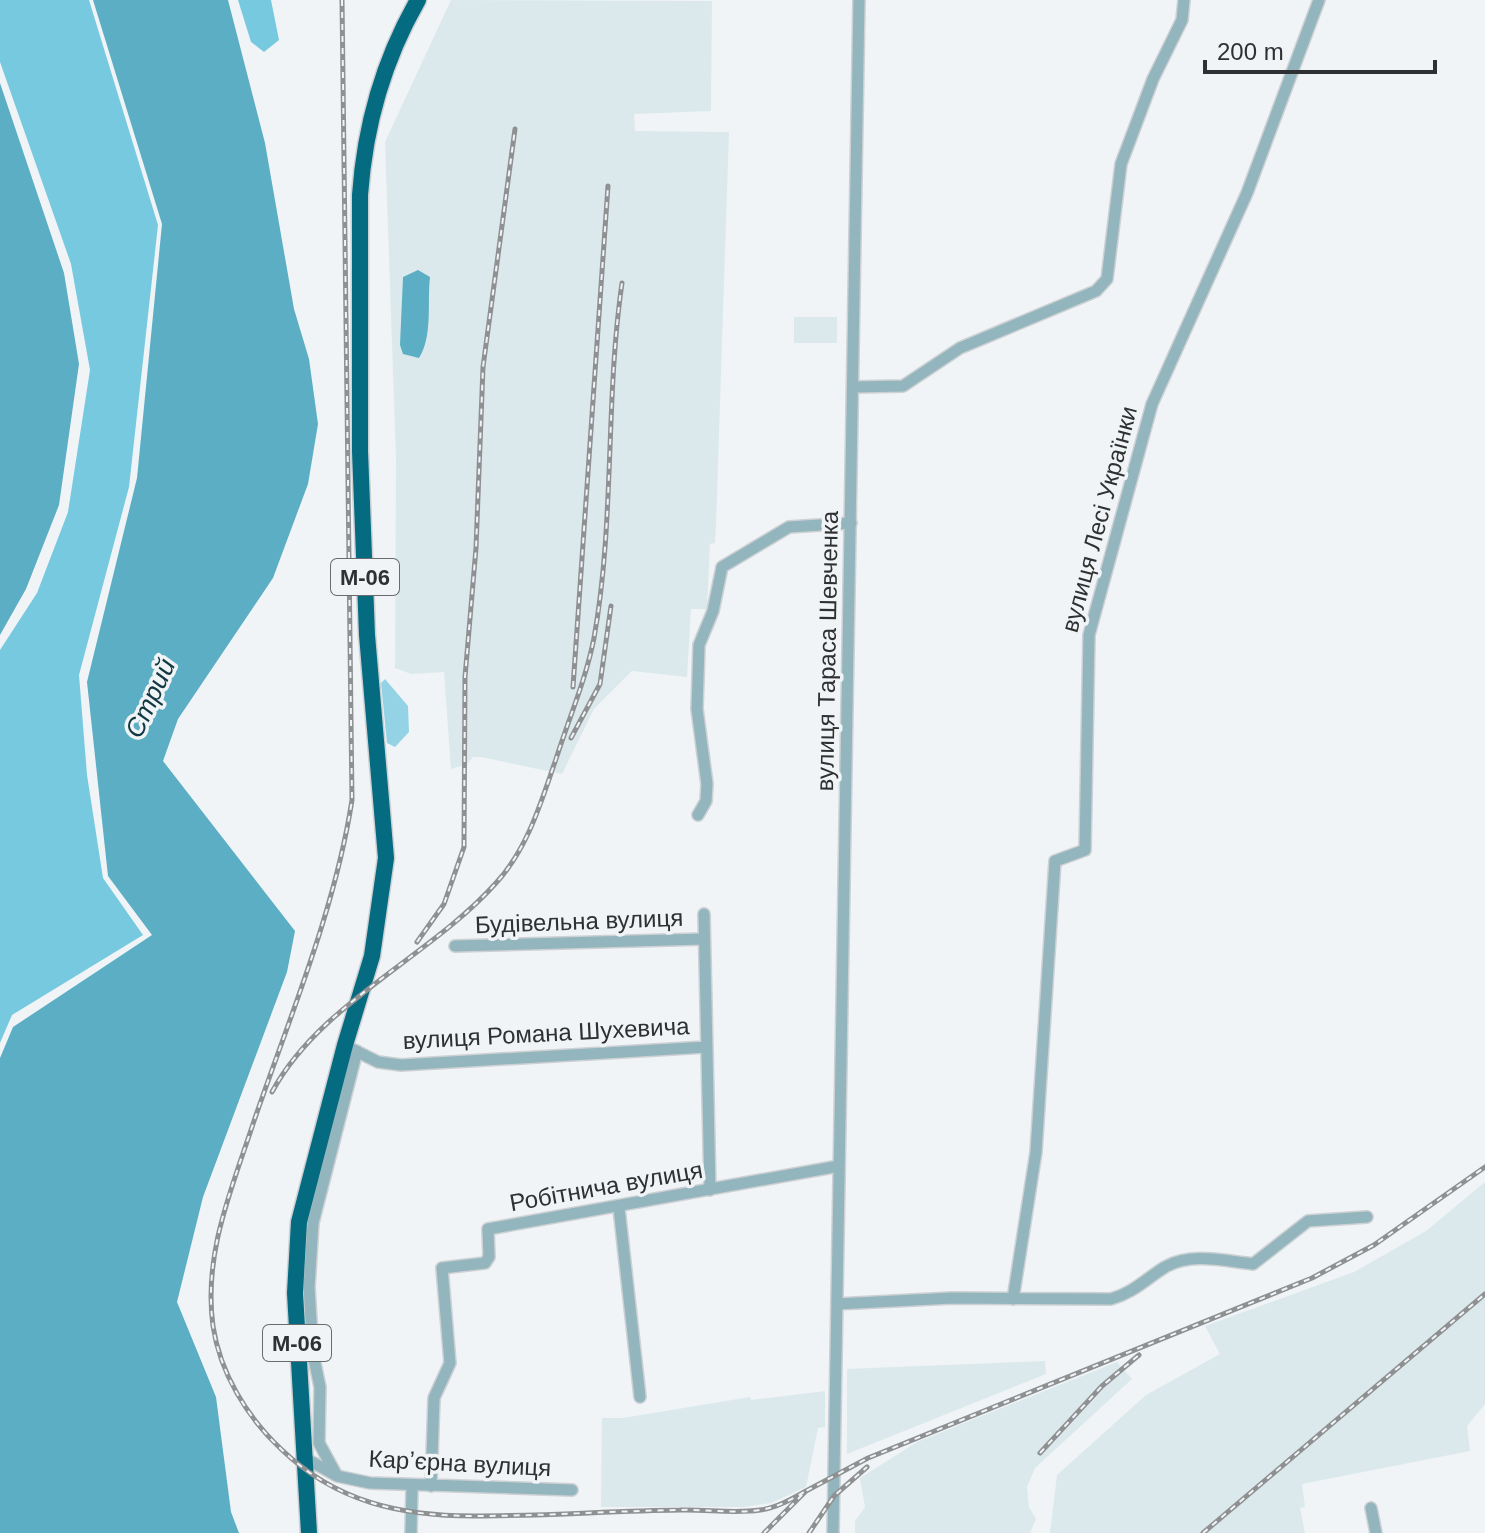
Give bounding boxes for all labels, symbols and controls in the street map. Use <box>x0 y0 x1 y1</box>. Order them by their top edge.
scale bar <box>1205 24 1435 74</box>
text: 200 m <box>1217 38 1284 65</box>
street label: вулиця Лесі Українки <box>1056 403 1142 635</box>
street label: вулиця Тараса Шевченка <box>811 510 843 792</box>
road number: М-06 <box>331 559 399 595</box>
water label: Стрий <box>119 654 181 742</box>
street label: Будівельна вулиця <box>474 904 684 938</box>
street label: вулиця Романа Шухевича <box>402 1012 691 1054</box>
street label: Робітнича вулиця <box>507 1156 705 1216</box>
road number: М-06 <box>263 1325 331 1361</box>
street label: Карʼєрна вулиця <box>368 1445 552 1481</box>

